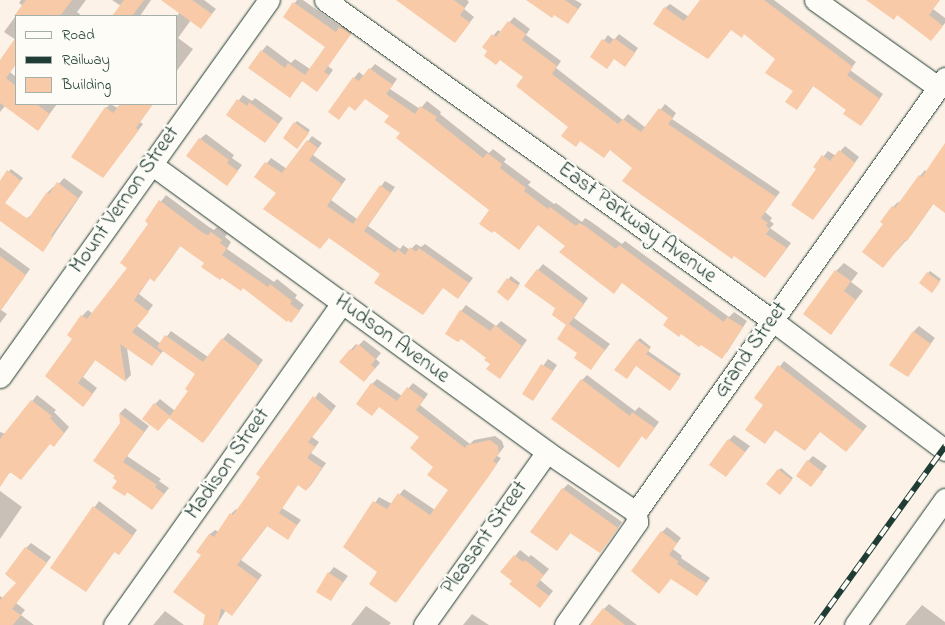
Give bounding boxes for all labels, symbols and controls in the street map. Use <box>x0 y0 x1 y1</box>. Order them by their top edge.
legend <box>15 15 178 105</box>
text: Road <box>62 24 95 46</box>
text: Railway <box>62 49 110 71</box>
text: Building <box>62 74 111 96</box>
street label: Mount Vernon Street <box>65 122 185 278</box>
street label: East Parkway Avenue <box>553 157 721 289</box>
street label: Hudson Avenue <box>330 289 454 389</box>
street label: Grand Street <box>709 297 793 403</box>
street label: Madison Street <box>180 404 276 524</box>
street label: Pleasant Street <box>437 476 533 600</box>

